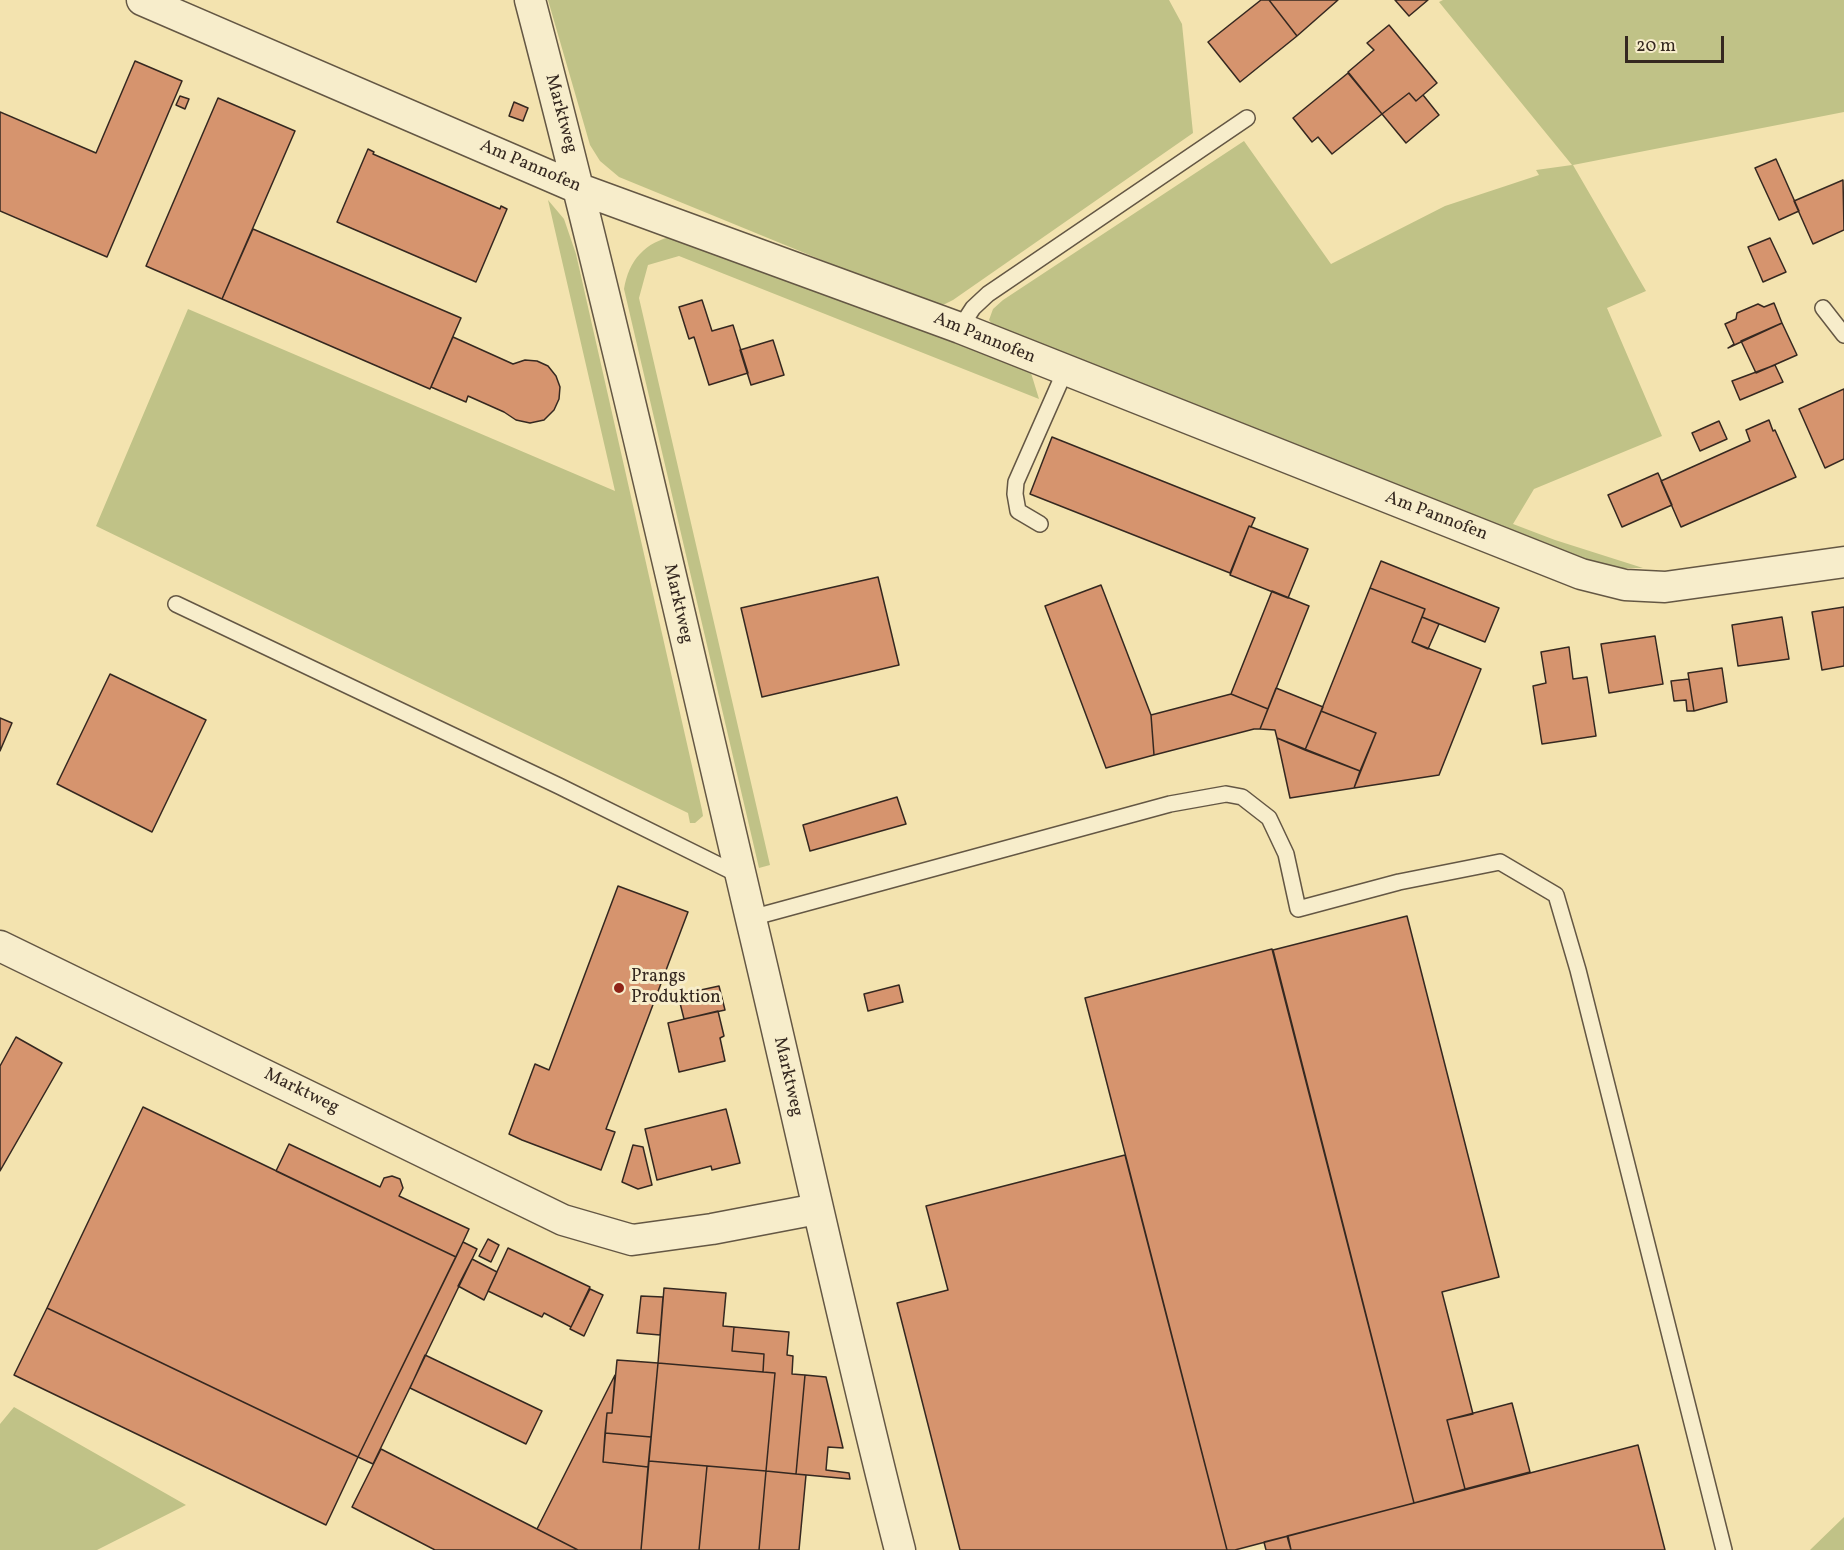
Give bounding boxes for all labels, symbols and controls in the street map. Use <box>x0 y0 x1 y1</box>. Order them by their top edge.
scale bar <box>1628 24 1727 62</box>
text: 20 m <box>1636 34 1676 59</box>
street label: Marktweg <box>539 72 581 156</box>
street label: Am Pannofen <box>476 136 584 198</box>
street label: Am Pannofen <box>930 309 1038 369</box>
street label: Am Pannofen <box>1382 488 1490 546</box>
street label: Marktweg <box>657 562 697 646</box>
place label: Prangs Produktion <box>631 967 721 1010</box>
marker: Prangs Produktion <box>612 981 626 995</box>
street label: Marktweg <box>767 1035 807 1119</box>
street label: Marktweg <box>260 1065 342 1119</box>

